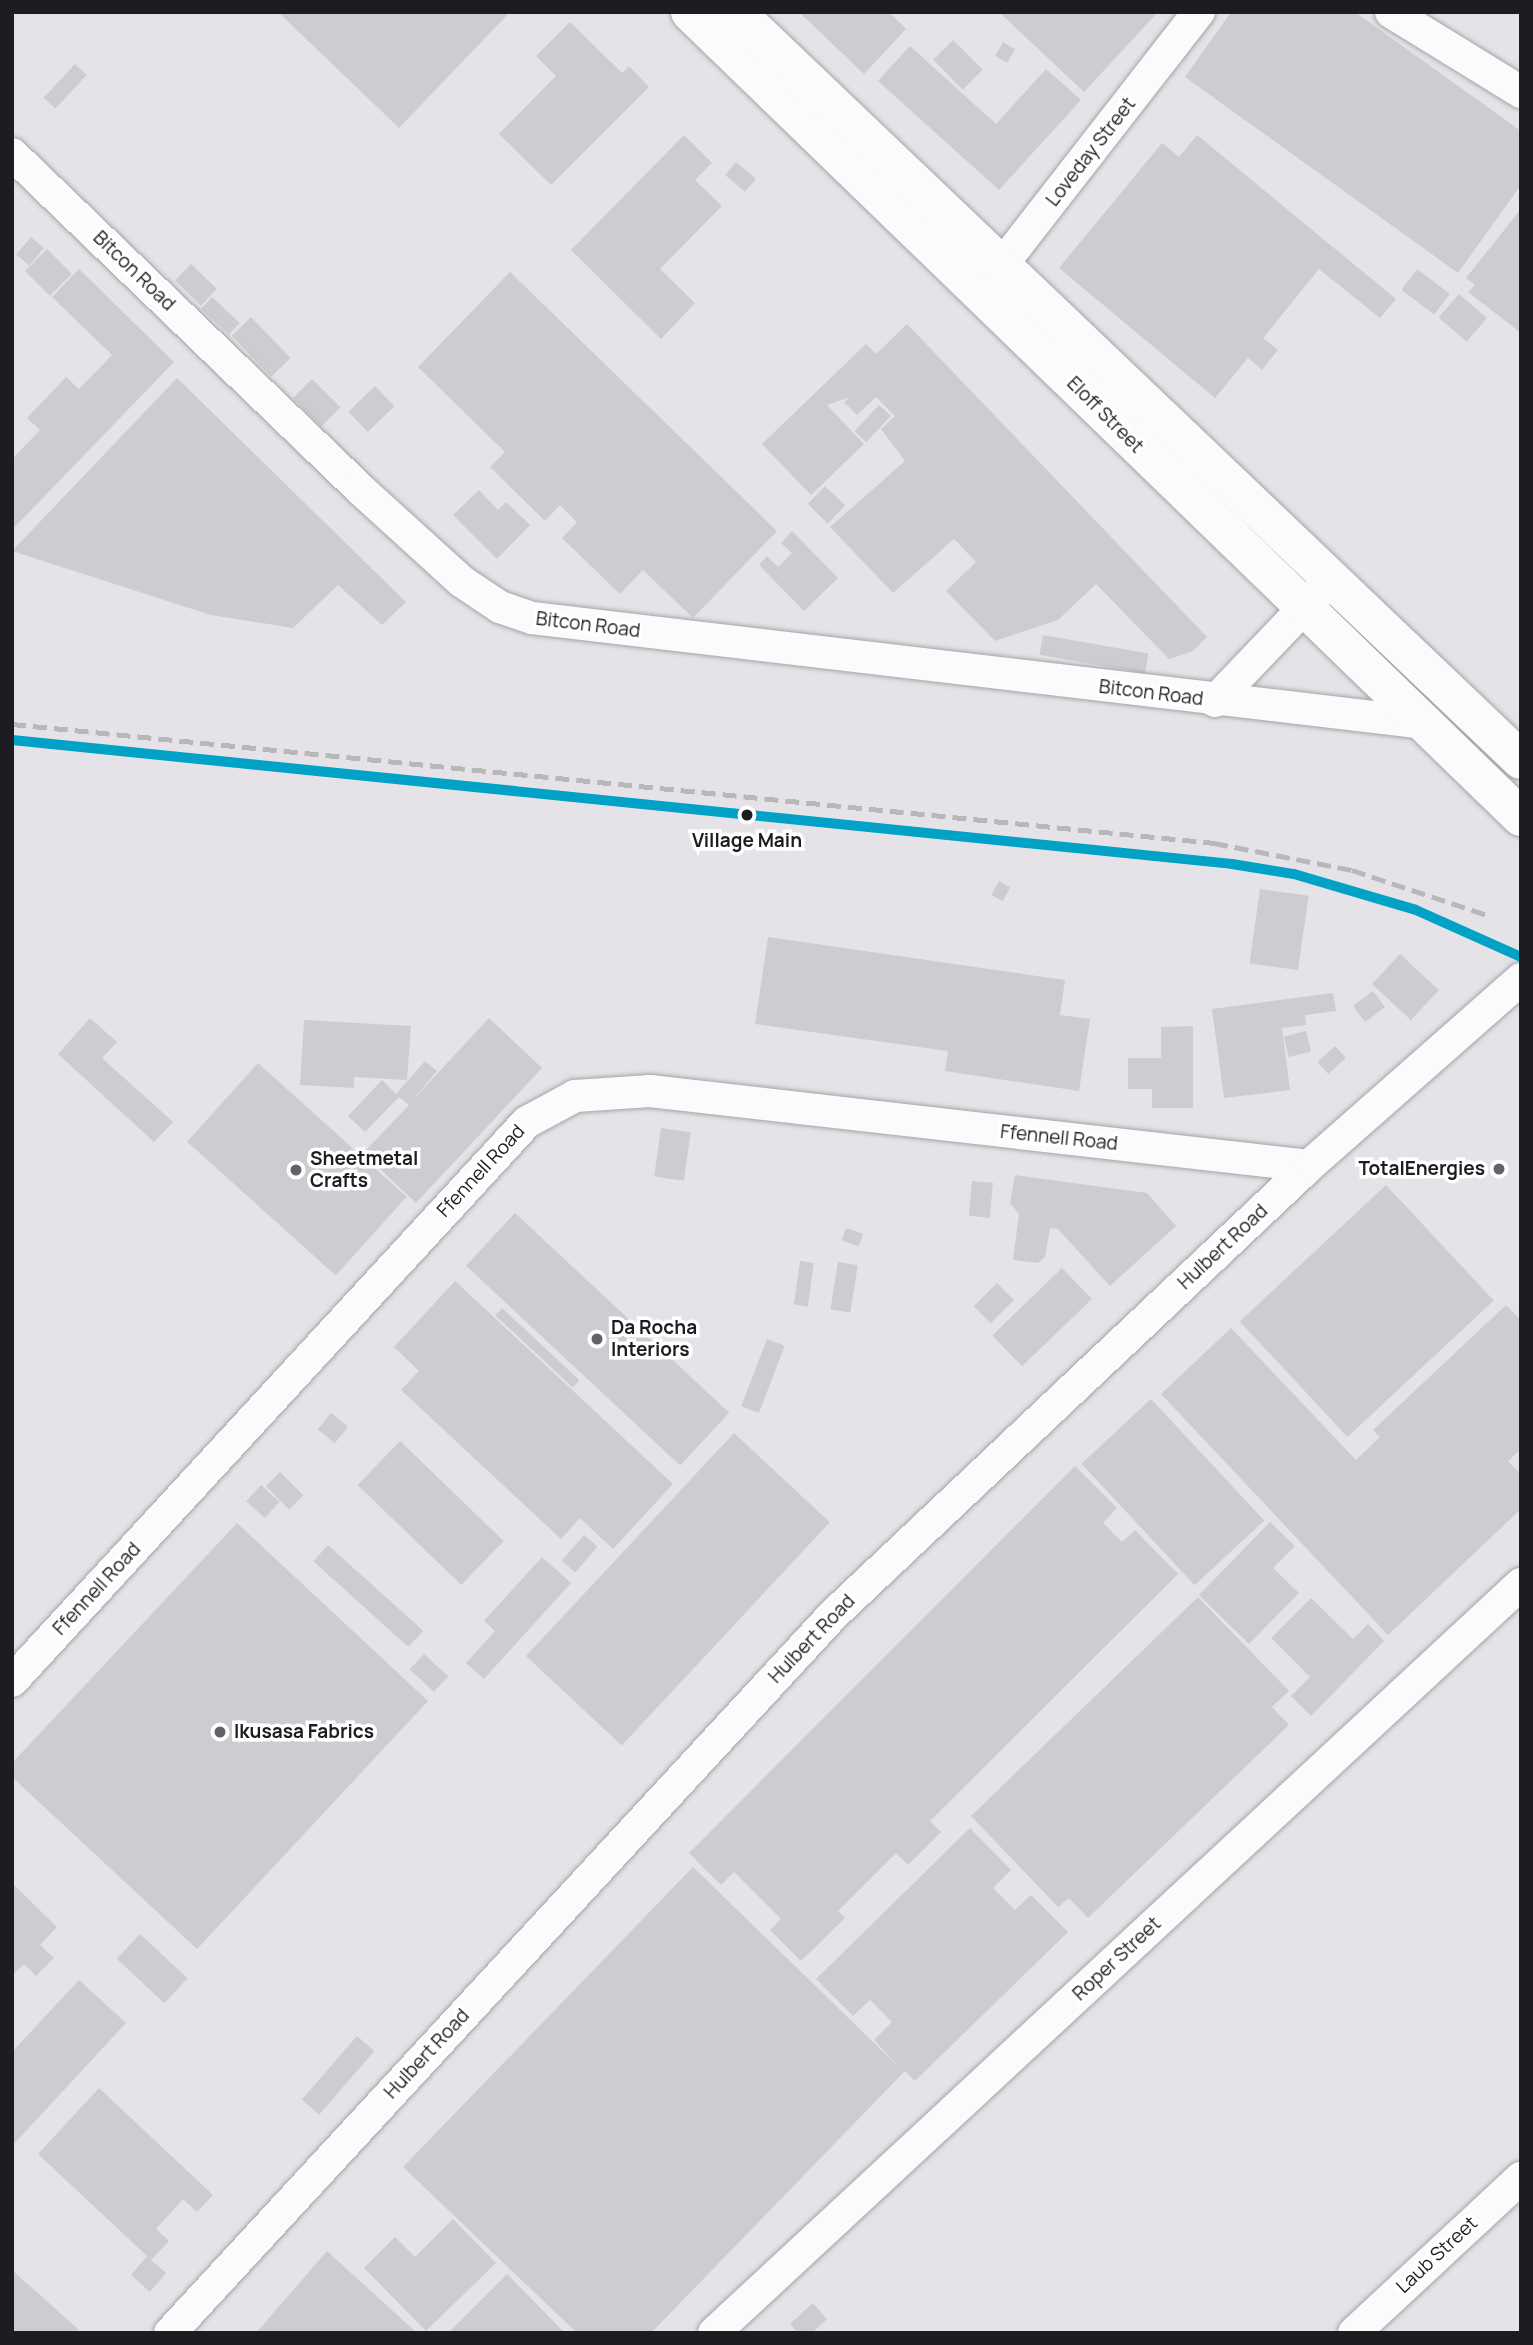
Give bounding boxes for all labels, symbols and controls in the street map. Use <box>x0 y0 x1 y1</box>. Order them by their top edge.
street label: Loveday Street <box>1041 93 1141 211</box>
street label: Bitcon Road <box>88 226 180 316</box>
street label: Eloff Street <box>1062 372 1148 458</box>
street label: Bitcon Road <box>535 607 641 643</box>
street label: Bitcon Road <box>1098 675 1204 711</box>
marker: Village Main <box>736 804 758 826</box>
place label: Village Main <box>692 830 802 852</box>
street label: Ffennell Road <box>432 1120 530 1222</box>
street label: Ffennell Road <box>999 1120 1119 1156</box>
place label: Sheetmetal Crafts <box>310 1148 418 1192</box>
place label: TotalEnergies <box>1359 1158 1485 1180</box>
marker: TotalEnergies <box>1491 1161 1507 1177</box>
marker: Sheetmetal Crafts <box>288 1162 304 1178</box>
street label: Hulbert Road <box>1173 1200 1273 1294</box>
place label: Da Rocha Interiors <box>611 1317 697 1361</box>
marker: Da Rocha Interiors <box>589 1331 605 1347</box>
street label: Ffennell Road <box>48 1538 146 1640</box>
street label: Hulbert Road <box>764 1590 860 1688</box>
place label: Ikusasa Fabrics <box>234 1721 374 1743</box>
marker: Ikusasa Fabrics <box>212 1724 228 1740</box>
street label: Roper Street <box>1068 1912 1166 2006</box>
street label: Hulbert Road <box>380 2004 474 2104</box>
street label: Laub Street <box>1392 2212 1482 2298</box>

